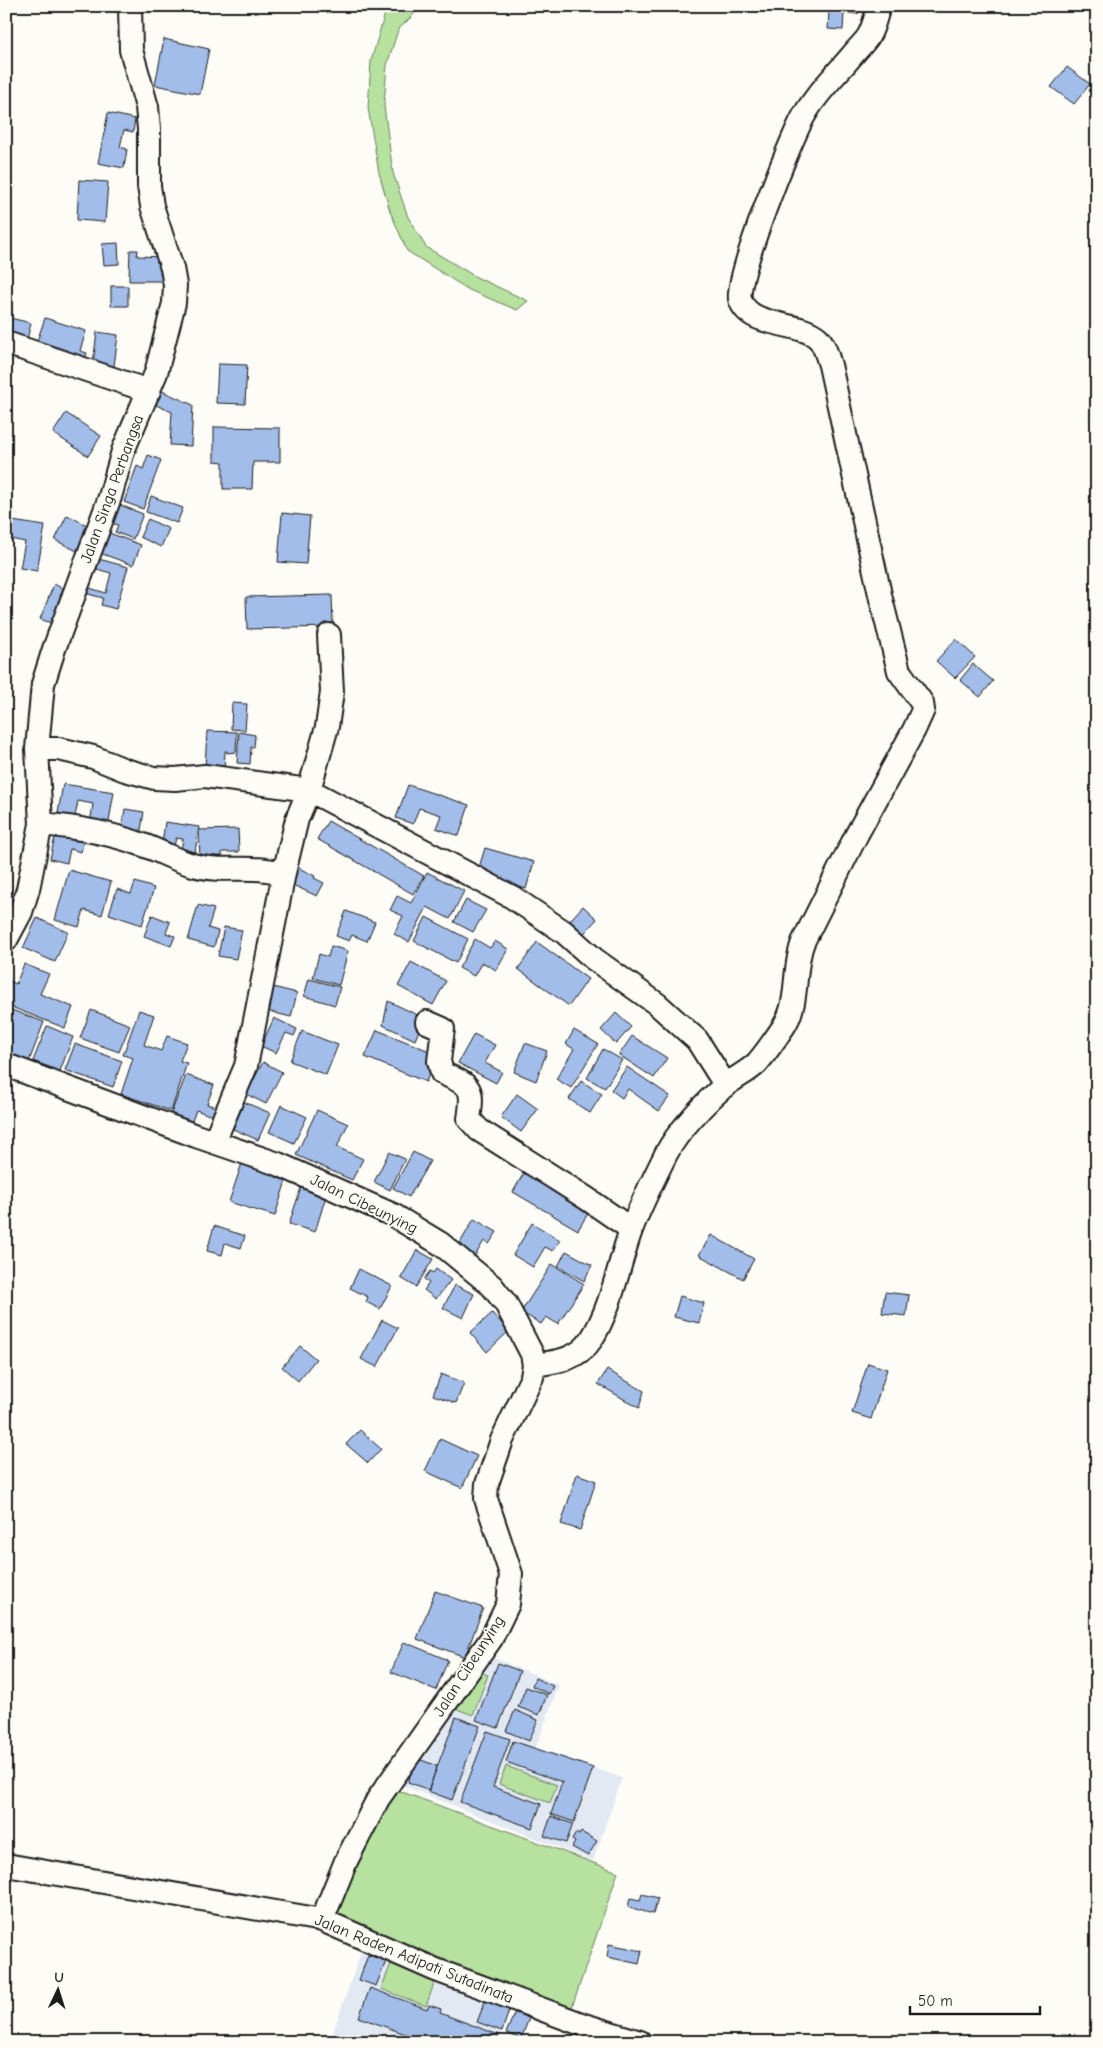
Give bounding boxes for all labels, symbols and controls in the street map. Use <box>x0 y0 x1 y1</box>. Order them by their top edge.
street label: Jalan Singa Perbangsa <box>77 412 147 566</box>
street label: Jalan Cibeunying <box>308 1170 420 1238</box>
street label: Jalan Cibeunying <box>430 1612 508 1720</box>
street label: Jalan Raden Adipati Sutadinata <box>312 1911 516 2007</box>
north arrow <box>32 1966 82 2016</box>
text: U <box>54 1969 64 1986</box>
scale bar <box>910 1983 1040 2015</box>
text: 50 m <box>918 1992 953 2010</box>

